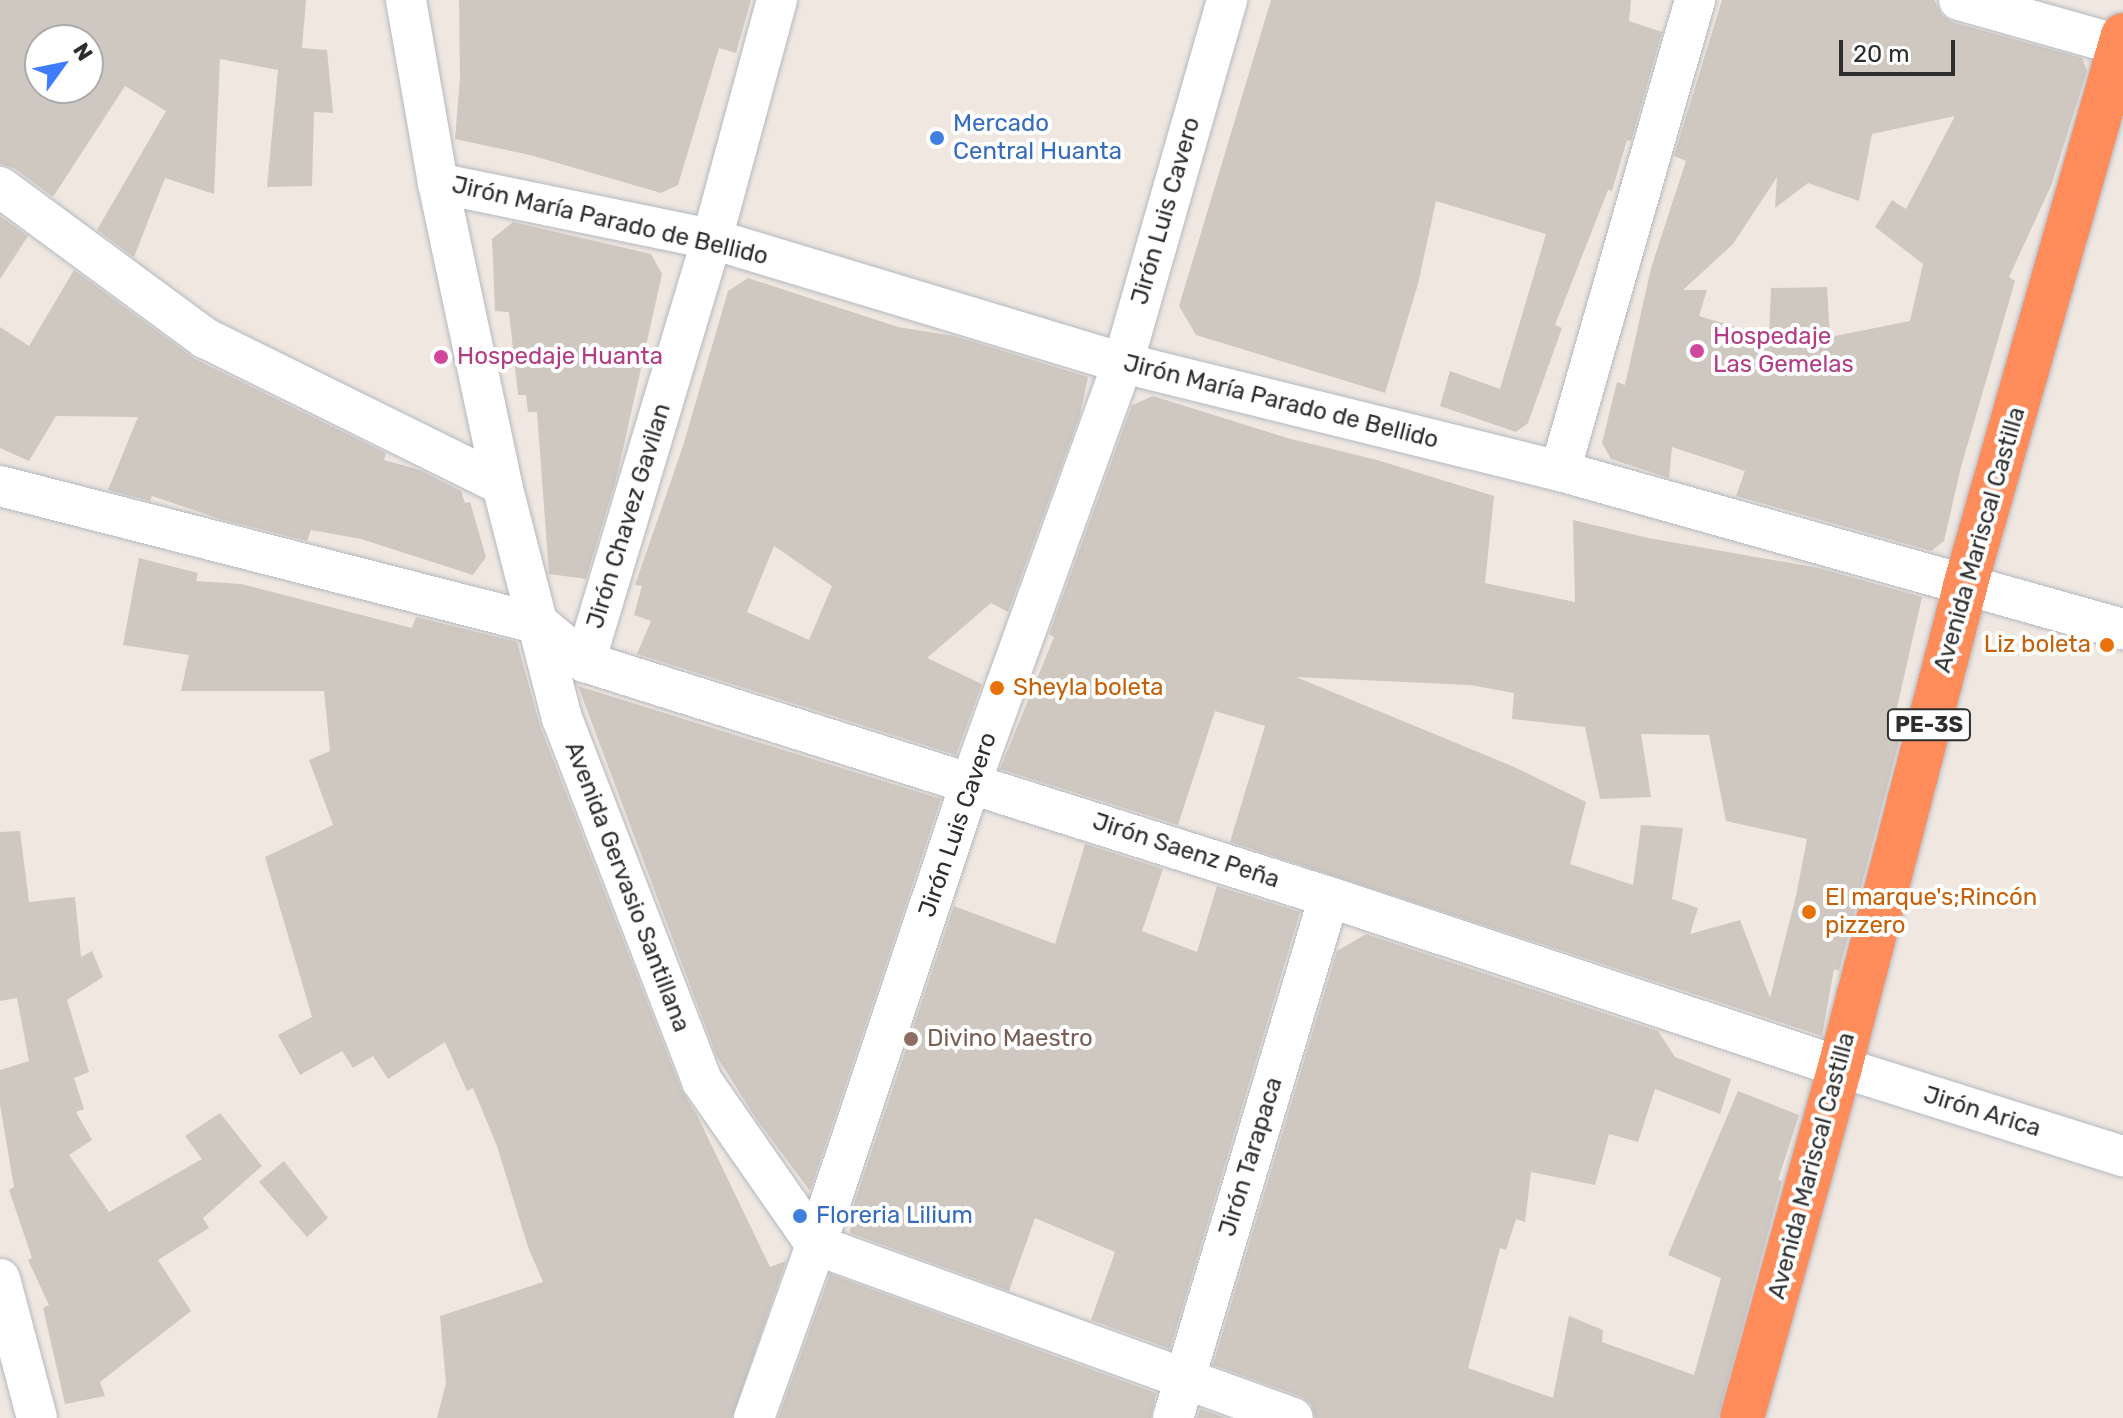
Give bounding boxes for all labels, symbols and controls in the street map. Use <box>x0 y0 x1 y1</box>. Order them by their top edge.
north arrow <box>24 24 104 104</box>
scale bar <box>1843 24 1959 74</box>
text: N <box>67 38 98 66</box>
text: 20 m <box>1853 40 1910 68</box>
place label: Mercado Central Huanta <box>953 110 1122 166</box>
street label: Jirón Luis Cavero <box>1125 114 1207 308</box>
marker: Mercado Central Huanta <box>928 129 946 147</box>
street label: Jirón María Parado de Bellido <box>449 171 771 271</box>
place label: Hospedaje Las Gemelas <box>1713 323 1854 379</box>
marker: Hospedaje Las Gemelas <box>1688 342 1706 360</box>
place label: Hospedaje Huanta <box>457 343 663 371</box>
marker: Hospedaje Huanta <box>432 348 450 366</box>
street label: Jirón María Parado de Bellido <box>1121 349 1441 455</box>
street label: Jirón Chavez Gavilan <box>581 400 677 632</box>
street label: Avenida Mariscal Castilla <box>1928 404 2032 676</box>
place label: Liz boleta <box>1984 631 2091 659</box>
marker: Liz boleta <box>2098 636 2116 654</box>
place label: Sheyla boleta <box>1013 674 1164 702</box>
marker: Sheyla boleta <box>988 679 1006 697</box>
road number: PE-3S <box>1885 707 1973 743</box>
street label: Jirón Luis Cavero <box>913 729 1003 921</box>
street label: Avenida Gervasio Santillana <box>558 738 696 1036</box>
street label: Jirón Saenz Peña <box>1089 807 1283 895</box>
place label: El marque's;Rincón pizzero <box>1825 884 2037 940</box>
marker: El marque's;Rincón pizzero <box>1800 903 1818 921</box>
place label: Divino Maestro <box>927 1025 1093 1053</box>
marker: Divino Maestro <box>902 1030 920 1048</box>
street label: Avenida Mariscal Castilla <box>1763 1030 1861 1302</box>
street label: Jirón Tarapaca <box>1213 1074 1289 1240</box>
street label: Jirón Arica <box>1920 1080 2044 1144</box>
place label: Floreria Lilium <box>816 1202 973 1230</box>
marker: Floreria Lilium <box>791 1207 809 1225</box>

